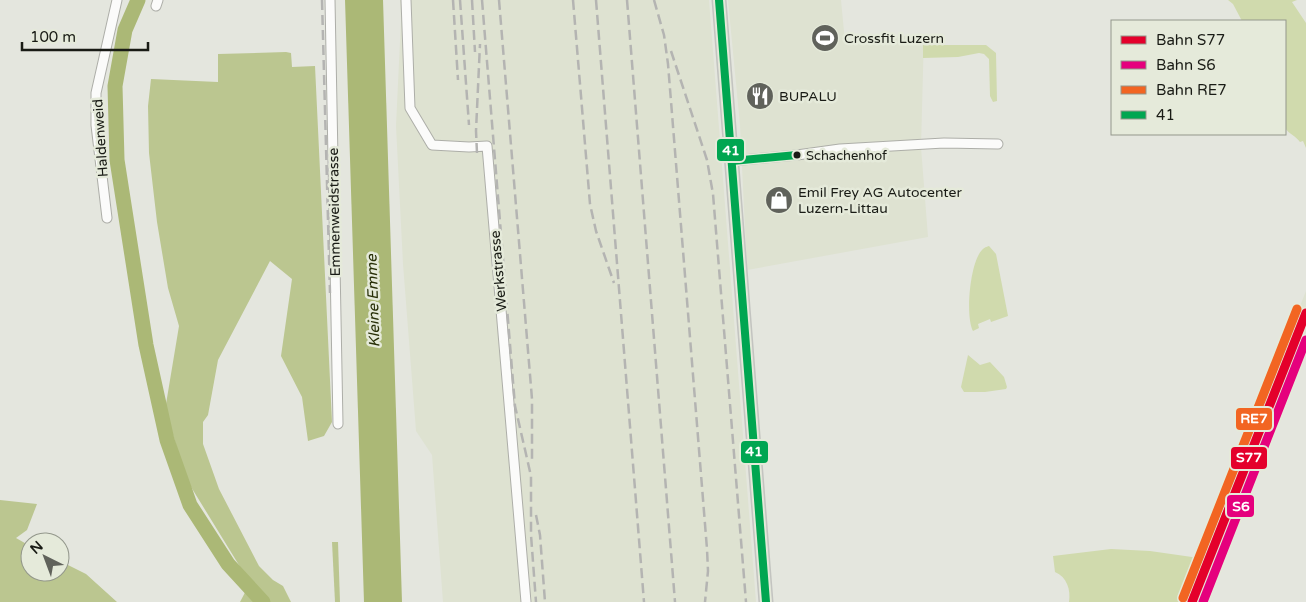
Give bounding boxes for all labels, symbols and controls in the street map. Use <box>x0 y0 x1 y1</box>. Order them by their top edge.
scale bar <box>22 20 149 52</box>
legend <box>1111 20 1286 135</box>
sports icon: Crossfit Luzern <box>810 23 840 53</box>
text: 100 m <box>30 28 76 46</box>
place label: Crossfit Luzern <box>844 30 944 47</box>
text: Bahn S77 <box>1156 31 1225 49</box>
text: Bahn S6 <box>1156 56 1216 74</box>
restaurant icon: BUPALU <box>745 81 775 111</box>
text: Bahn RE7 <box>1156 81 1227 99</box>
place label: BUPALU <box>779 88 837 105</box>
street label: Haldenweid <box>89 98 112 178</box>
text: 41 <box>1156 106 1175 124</box>
line badge: 41 <box>716 138 745 162</box>
text: 41 <box>722 142 740 159</box>
street label: Emmenweidstrasse <box>325 147 344 276</box>
place label: Schachenhof <box>806 148 887 164</box>
marker: Schachenhof <box>792 150 802 160</box>
place label: Emil Frey AG Autocenter Luzern-Littau <box>798 184 962 217</box>
shop icon: Emil Frey AG Autocenter Luzern-Littau <box>764 185 794 215</box>
street label: Werkstrasse <box>486 230 510 312</box>
water label: Kleine Emme <box>362 253 384 348</box>
line badge: RE7 <box>1235 407 1273 431</box>
text: RE7 <box>1240 410 1268 427</box>
line badge: 41 <box>740 440 769 464</box>
text: 41 <box>745 443 763 460</box>
line badge: S77 <box>1230 446 1268 470</box>
text: S77 <box>1236 449 1262 466</box>
line badge: S6 <box>1226 494 1255 518</box>
text: S6 <box>1232 498 1250 515</box>
north arrow <box>20 532 70 582</box>
text: N <box>27 538 47 558</box>

